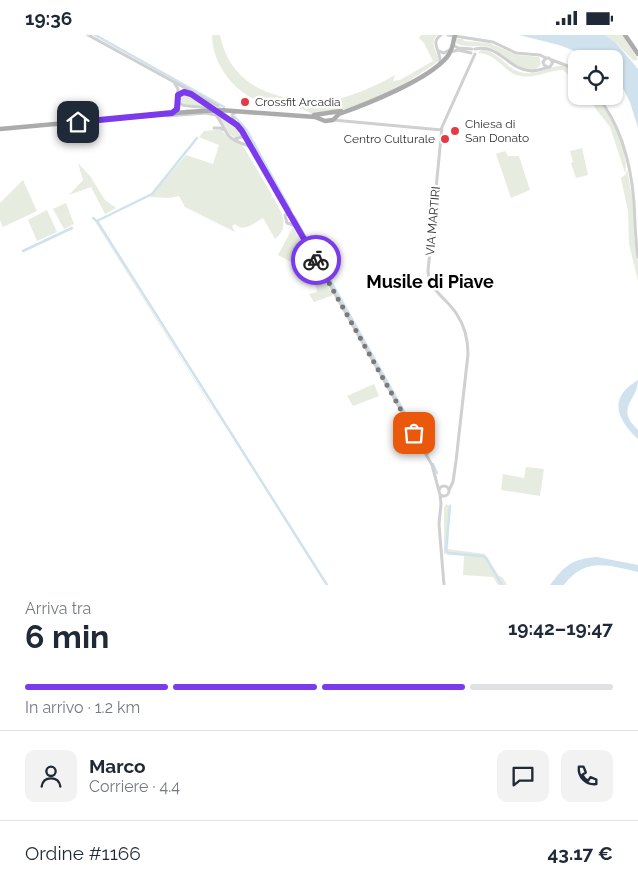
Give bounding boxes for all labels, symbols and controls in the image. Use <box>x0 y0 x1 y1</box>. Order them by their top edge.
text: 19:36 <box>25 7 72 29</box>
map controls <box>568 50 623 105</box>
button: locate <box>568 50 623 105</box>
place label: Crossfit Arcadia <box>255 95 341 109</box>
marker: Crossfit Arcadia <box>239 96 251 108</box>
pin <box>57 101 99 143</box>
icon: home <box>64 108 92 136</box>
place label: Chiesa di San Donato <box>465 117 529 145</box>
marker: Chiesa di San Donato <box>449 125 461 137</box>
place label: Centro Culturale <box>344 132 435 146</box>
marker: Centro Culturale <box>439 133 451 145</box>
street label: VIA MARTIRI <box>423 186 443 256</box>
courier <box>291 235 341 285</box>
icon: bike <box>302 246 330 274</box>
district label: Musile di Piave <box>366 271 494 292</box>
pin <box>393 412 435 454</box>
icon: bag <box>400 419 428 447</box>
text: Arriva tra <box>25 599 91 618</box>
text: 19:42–19:47 <box>508 617 613 639</box>
text: 6 min <box>25 618 109 655</box>
text: In arrivo · 1.2 km <box>25 698 140 717</box>
button: person <box>25 750 77 802</box>
button: chat <box>497 750 549 802</box>
button: phone <box>561 750 613 802</box>
text: Marco <box>89 755 146 777</box>
text: Corriere · 4.4 <box>89 777 180 796</box>
text: Ordine #1166 <box>25 842 141 864</box>
text: 43.17 € <box>548 842 613 864</box>

